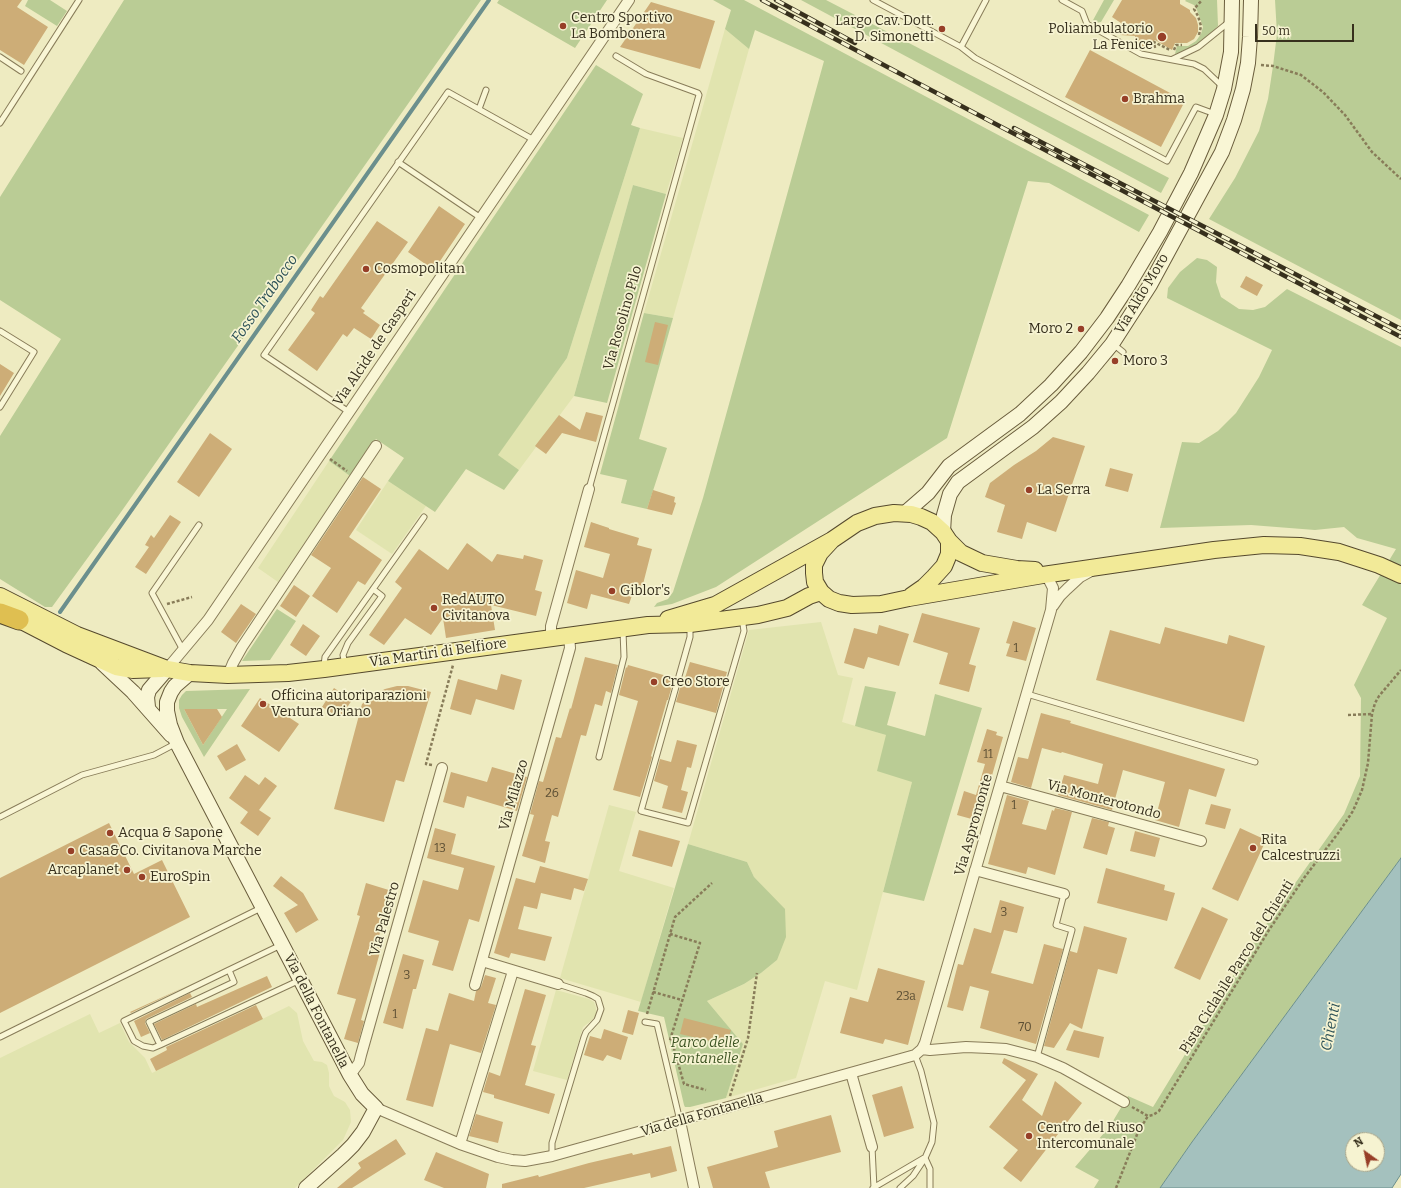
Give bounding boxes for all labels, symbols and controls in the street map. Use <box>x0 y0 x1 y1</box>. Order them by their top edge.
place label: Centro Sportivo La Bombonera <box>571 10 673 42</box>
place label: Largo Cav. Dott. D. Simonetti <box>835 13 934 46</box>
scale bar <box>1257 16 1356 42</box>
marker: Centro Sportivo La Bombonera <box>558 21 568 31</box>
place label: Poliambulatorio La Fenice <box>1048 21 1153 54</box>
marker: Largo Cav. Dott. D. Simonetti <box>937 24 947 34</box>
text: 50 m <box>1262 24 1290 38</box>
marker: Poliambulatorio La Fenice <box>1156 31 1168 43</box>
place label: Brahma <box>1133 91 1185 107</box>
marker: Brahma <box>1120 94 1130 104</box>
water label: Fosso Trabocco <box>228 251 302 347</box>
street label: Via Aldo Moro <box>1111 251 1173 337</box>
place label: Cosmopolitan <box>374 261 465 277</box>
marker: Cosmopolitan <box>361 264 371 274</box>
street label: Via Rosolino Pilo <box>600 264 646 372</box>
street label: Via Alcide de Gasperi <box>330 287 420 409</box>
place label: Moro 2 <box>1028 321 1073 337</box>
marker: Moro 2 <box>1076 324 1086 334</box>
place label: Moro 3 <box>1123 353 1168 369</box>
marker: Moro 3 <box>1110 356 1120 366</box>
place label: La Serra <box>1037 482 1090 498</box>
marker: La Serra <box>1024 485 1034 495</box>
place label: Giblor's <box>620 583 670 599</box>
marker: Giblor's <box>607 586 617 596</box>
place label: RedAUTO Civitanova <box>442 592 510 624</box>
marker: RedAUTO Civitanova <box>429 603 439 613</box>
street label: Via Martiri di Belfiore <box>368 635 508 671</box>
house number: 1 <box>1014 642 1018 656</box>
place label: Creo Store <box>662 674 730 690</box>
marker: Creo Store <box>649 677 659 687</box>
place label: Officina autoriparazioni Ventura Oriano <box>271 688 427 720</box>
marker: Officina autoriparazioni Ventura Oriano <box>258 699 268 709</box>
house number: 11 <box>983 748 993 762</box>
street label: Via Milazzo <box>496 758 532 832</box>
street label: Via Aspromonte <box>951 772 997 878</box>
street label: Via Monterotondo <box>1045 777 1163 823</box>
house number: 26 <box>545 787 559 801</box>
house number: 1 <box>1012 799 1016 813</box>
place label: Acqua & Sapone <box>118 825 223 841</box>
marker: Acqua & Sapone <box>105 828 115 838</box>
place label: Rita Calcestruzzi <box>1261 832 1340 864</box>
house number: 13 <box>434 842 446 856</box>
place label: Casa&Co. Civitanova Marche <box>79 843 262 859</box>
marker: Rita Calcestruzzi <box>1248 843 1258 853</box>
marker: Casa&Co. Civitanova Marche <box>66 846 76 856</box>
place label: Arcaplanet <box>47 862 119 878</box>
marker: Arcaplanet <box>122 865 132 875</box>
place label: EuroSpin <box>150 869 210 885</box>
marker: EuroSpin <box>137 872 147 882</box>
street label: Pista Ciclabile Parco del Chienti <box>1176 877 1298 1057</box>
street label: Via Palestro <box>366 880 404 958</box>
house number: 3 <box>1001 906 1007 920</box>
street label: Via della Fontanella <box>280 951 352 1071</box>
house number: 3 <box>404 969 410 983</box>
house number: 23a <box>896 990 916 1004</box>
water label: Chienti <box>1318 1002 1344 1052</box>
house number: 1 <box>393 1008 397 1022</box>
house number: 70 <box>1018 1021 1032 1035</box>
park label: Parco delle Fontanelle <box>671 1035 739 1068</box>
street label: Via della Fontanella <box>639 1089 765 1141</box>
place label: Centro del Riuso Intercomunale <box>1037 1120 1143 1152</box>
marker: Centro del Riuso Intercomunale <box>1024 1131 1034 1141</box>
north arrow <box>1345 1132 1385 1172</box>
text: N <box>1352 1135 1366 1150</box>

